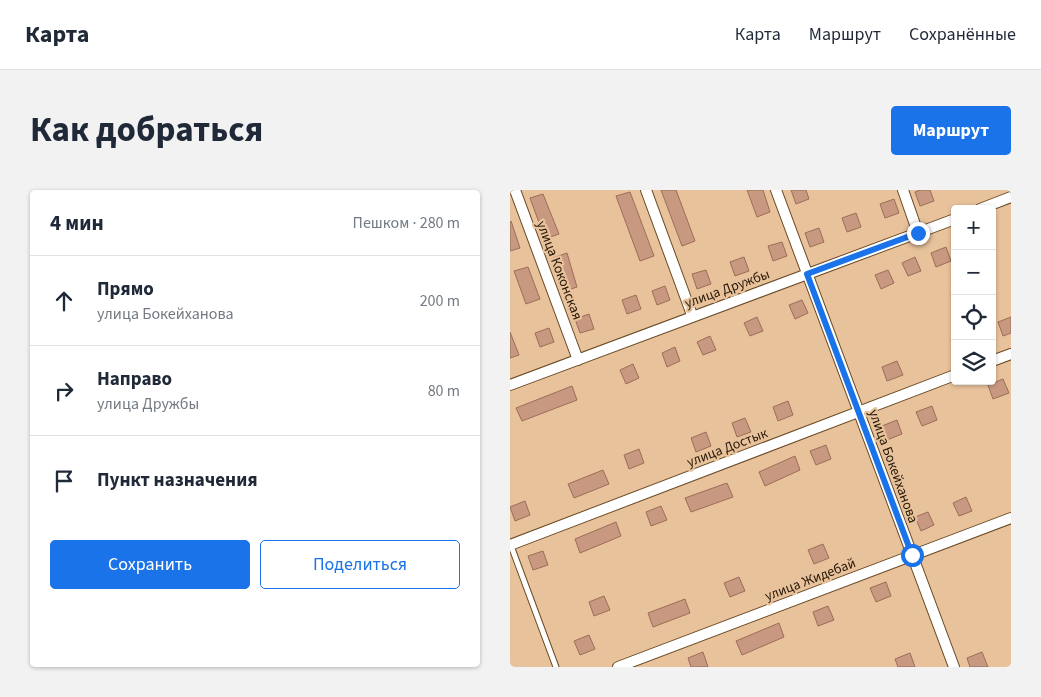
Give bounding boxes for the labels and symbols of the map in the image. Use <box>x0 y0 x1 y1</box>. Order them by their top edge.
street label: улица Коконская <box>531 218 587 323</box>
route end <box>907 222 930 245</box>
street label: улица Дружбы <box>682 264 773 314</box>
street label: улица Бокейханова <box>863 407 923 526</box>
street label: улица Достык <box>684 423 771 473</box>
route start <box>901 544 924 567</box>
street label: улица Жидебай <box>762 553 859 606</box>

